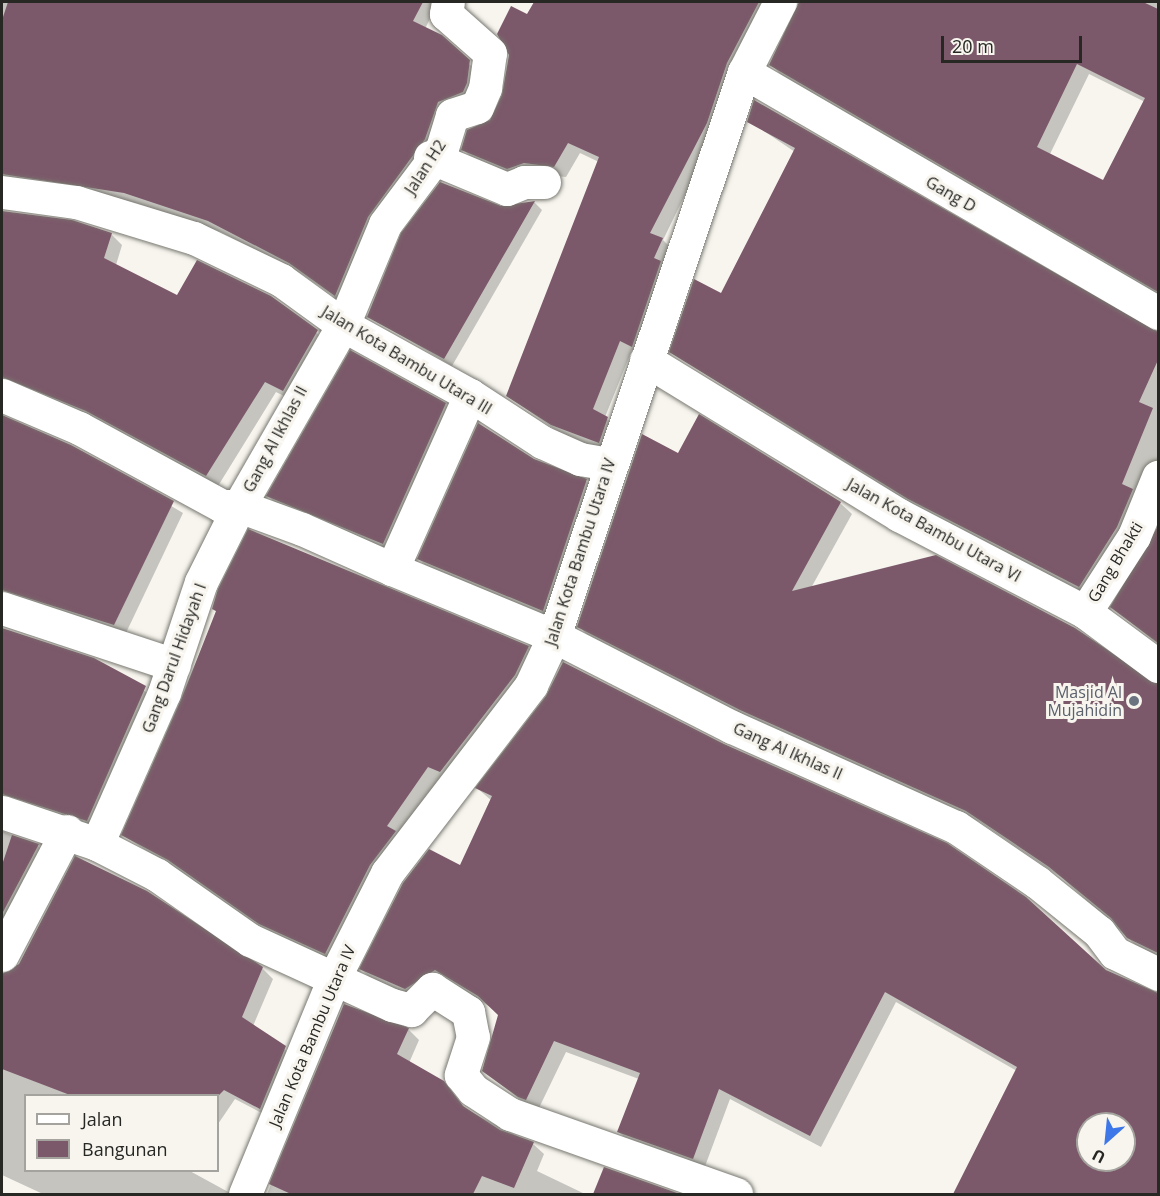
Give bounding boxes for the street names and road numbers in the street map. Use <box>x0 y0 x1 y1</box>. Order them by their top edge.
street label: Jalan H2 <box>400 136 450 198</box>
street label: Gang D <box>922 172 980 216</box>
street label: Jalan Kota Bambu Utara III <box>318 301 496 419</box>
street label: Gang Al Ikhlas II <box>239 382 311 496</box>
street label: Jalan Kota Bambu Utara IV <box>541 456 619 648</box>
street label: Jalan Kota Bambu Utara VI <box>844 474 1024 586</box>
street label: Gang Bhakti <box>1083 518 1147 606</box>
street label: Gang Darul Hidayah I <box>138 580 210 736</box>
street label: Gang Al Ikhlas II <box>730 718 846 784</box>
street label: Jalan Kota Bambu Utara IV <box>265 942 359 1130</box>

